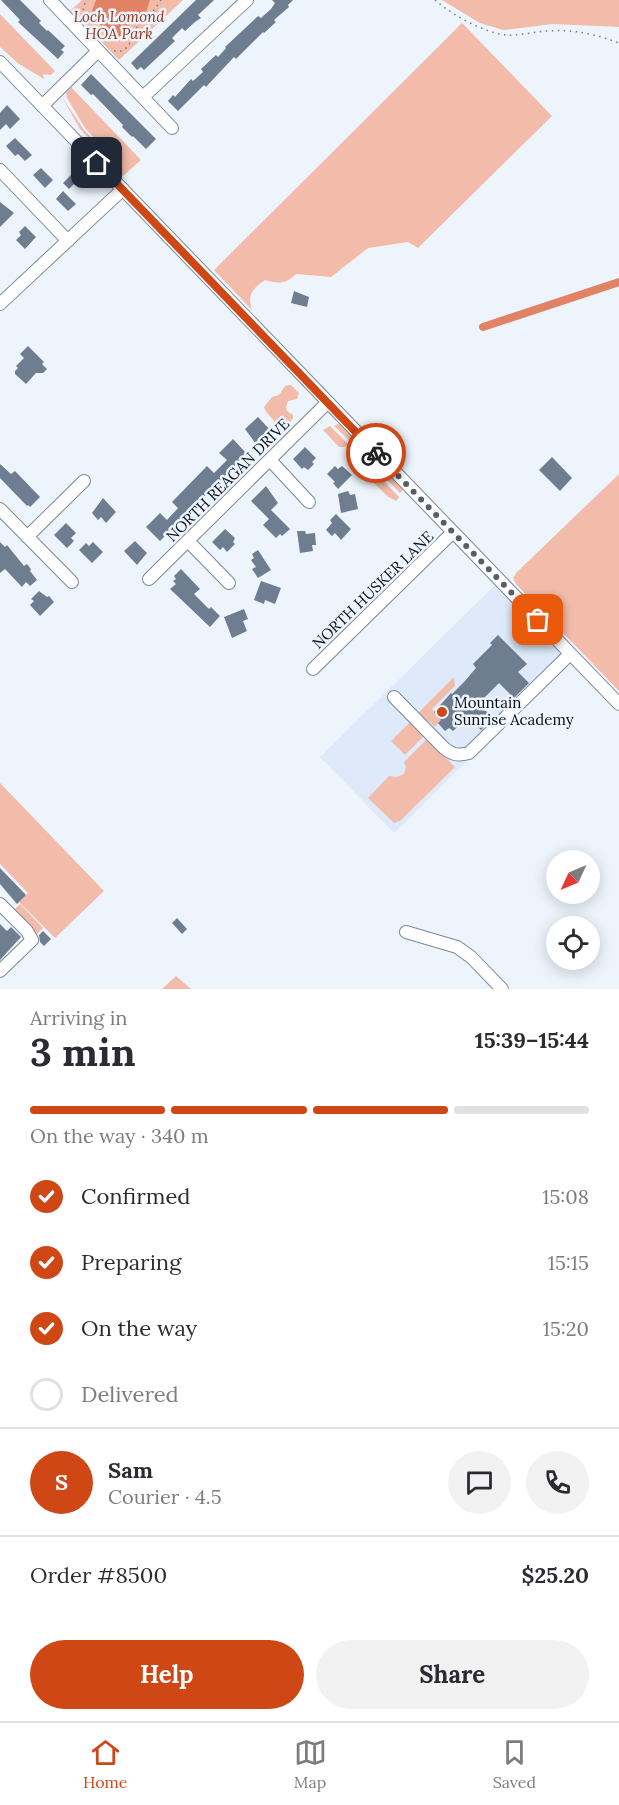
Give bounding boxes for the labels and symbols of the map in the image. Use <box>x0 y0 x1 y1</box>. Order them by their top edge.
park label: Loch Lomond HOA Park <box>73 7 165 43</box>
pin <box>71 137 122 188</box>
street label: NORTH REAGAN DRIVE <box>162 414 293 545</box>
courier <box>346 423 406 483</box>
street label: NORTH HUSKER LANE <box>308 527 437 652</box>
pin <box>512 594 563 645</box>
place label: Mountain Sunrise Academy <box>454 693 574 729</box>
marker: Mountain Sunrise Academy <box>435 705 449 719</box>
north arrow <box>546 850 600 904</box>

